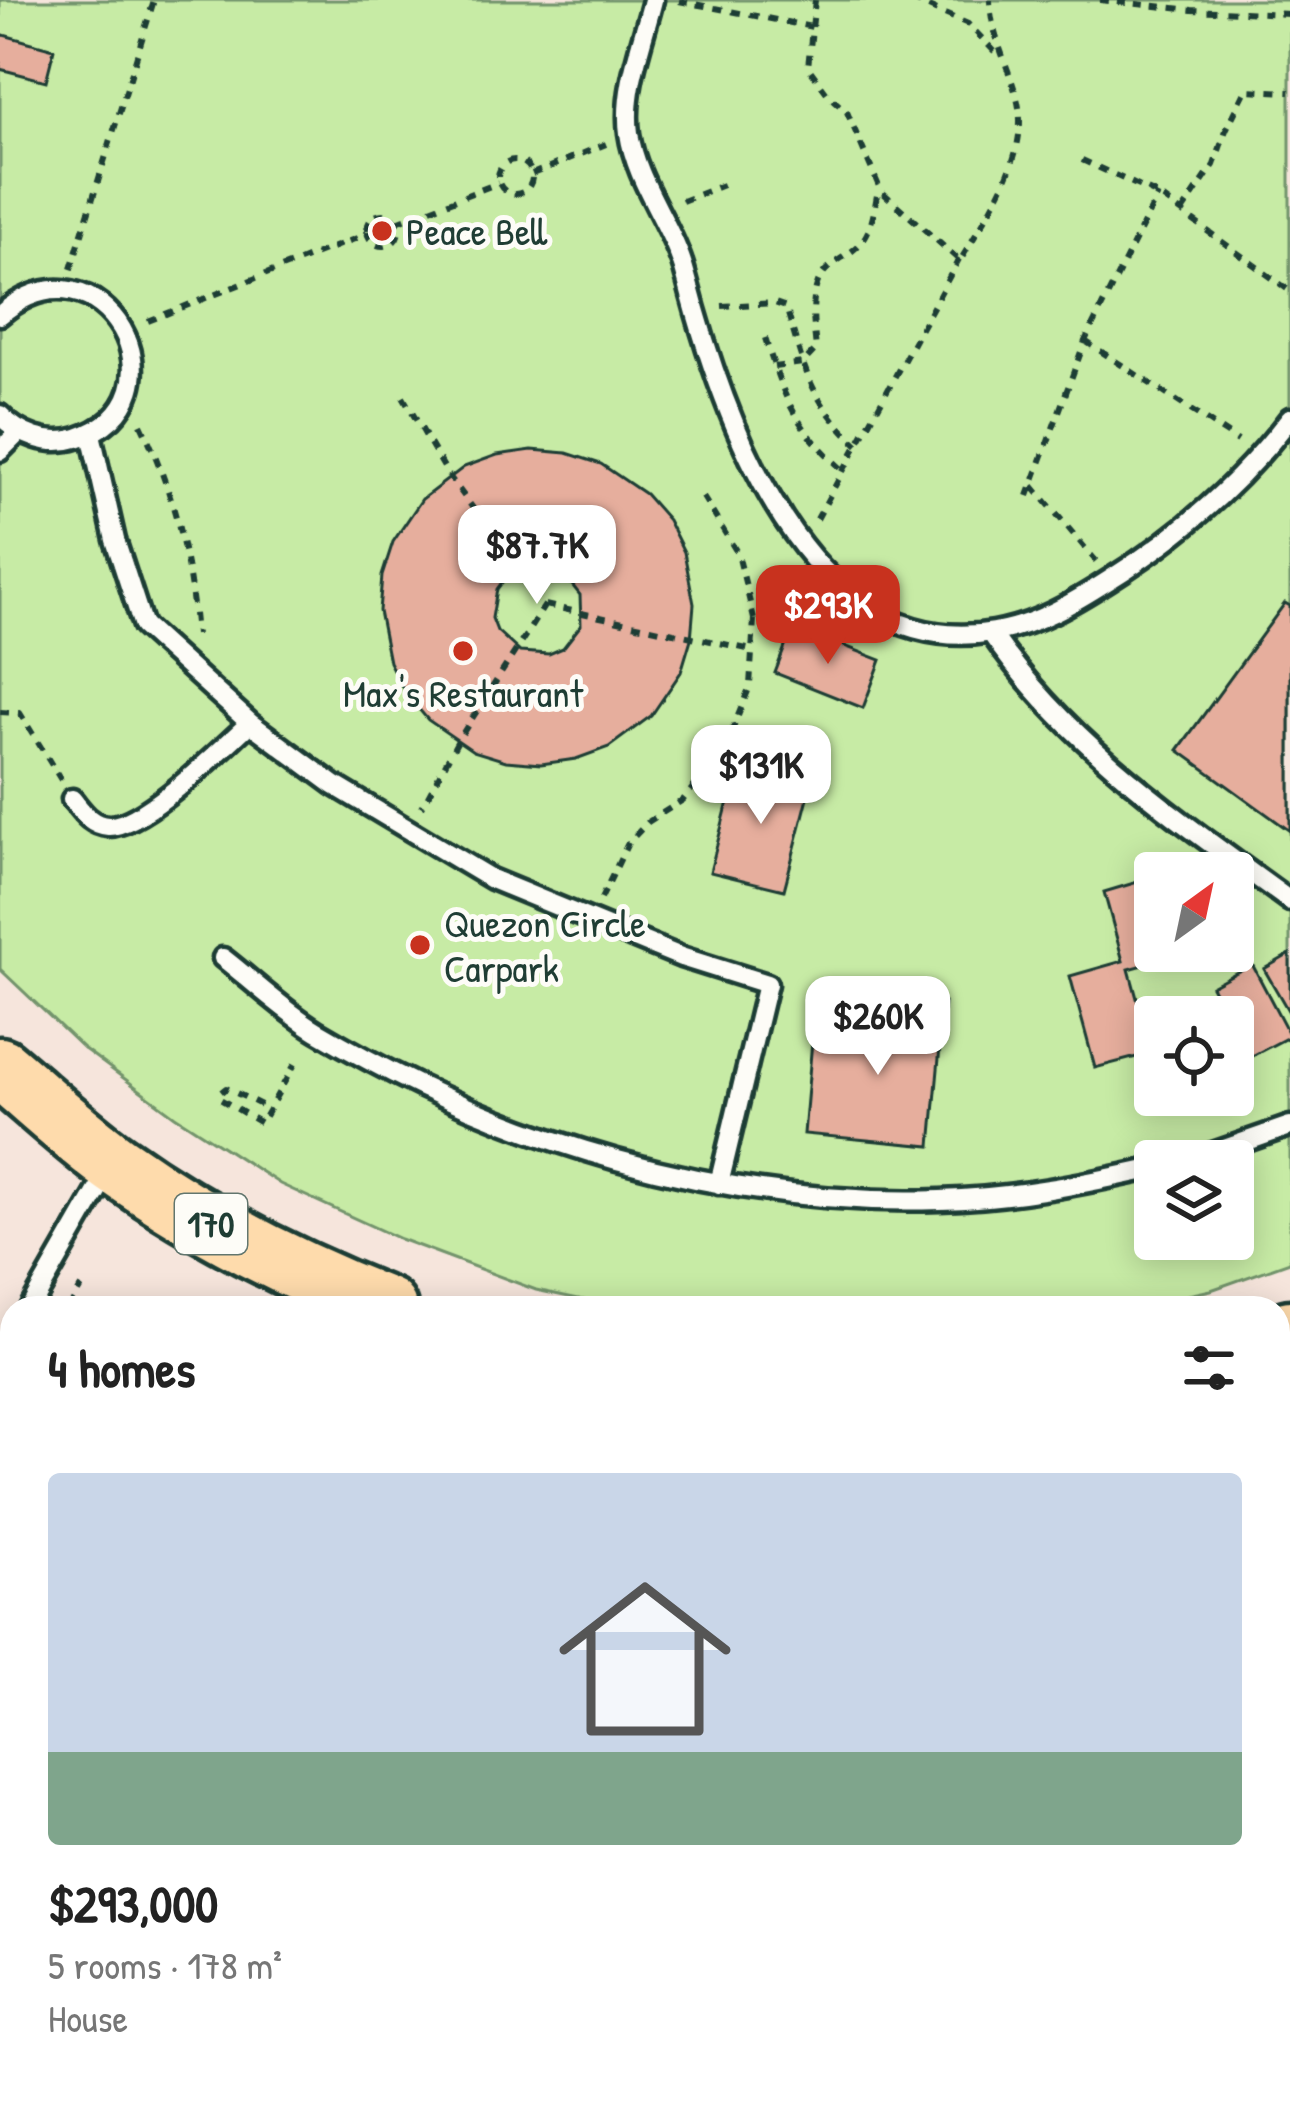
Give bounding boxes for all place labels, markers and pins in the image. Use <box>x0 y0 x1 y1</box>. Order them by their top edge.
place label: Peace Bell <box>406 204 547 257</box>
marker: Peace Bell <box>369 218 395 244</box>
pin: $87.7K <box>439 505 635 607</box>
pin: $293K <box>744 565 912 667</box>
marker: Max's Restaurant <box>450 638 476 664</box>
place label: Max's Restaurant <box>343 666 584 719</box>
pin: $131K <box>677 725 845 827</box>
place label: Quezon Circle Carpark <box>444 896 646 994</box>
marker: Quezon Circle Carpark <box>407 932 433 958</box>
pin: $260K <box>794 976 962 1078</box>

